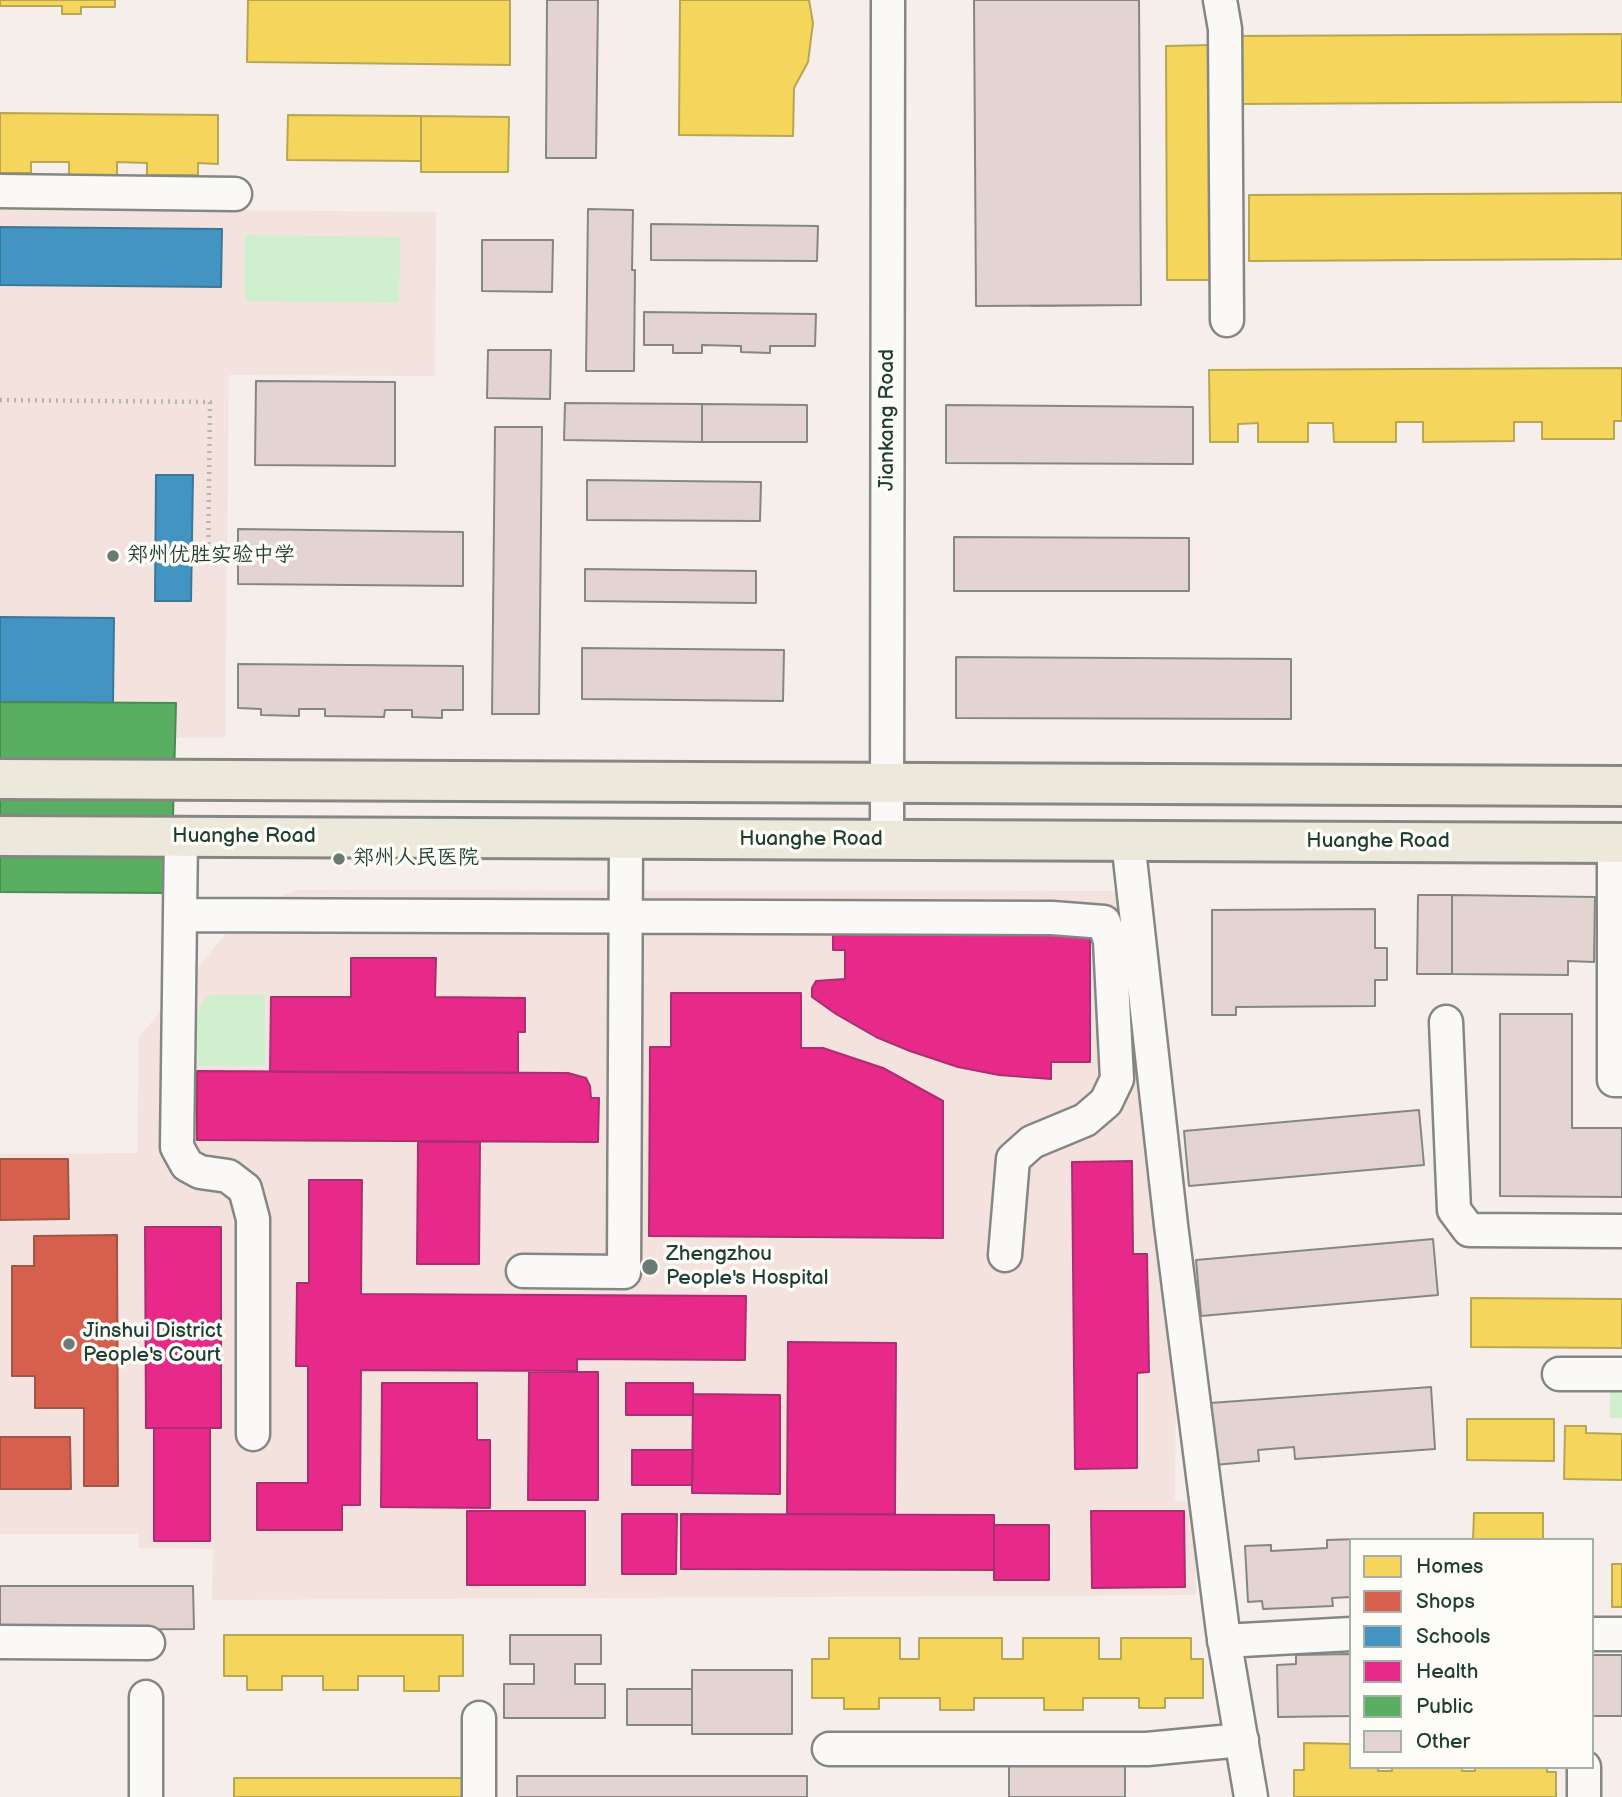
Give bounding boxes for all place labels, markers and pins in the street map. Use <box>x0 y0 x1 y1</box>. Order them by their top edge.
place label: 郑州优胜实验中学 <box>127 543 295 569</box>
marker: 郑州优胜实验中学 <box>105 548 121 564</box>
place label: 郑州人民医院 <box>353 846 479 872</box>
marker: 郑州人民医院 <box>331 851 347 867</box>
place label: Zhengzhou People's Hospital <box>666 1242 828 1292</box>
marker: Zhengzhou People's Hospital <box>640 1257 660 1277</box>
place label: Jinshui District People's Court <box>83 1319 222 1369</box>
marker: Jinshui District People's Court <box>61 1336 77 1352</box>

